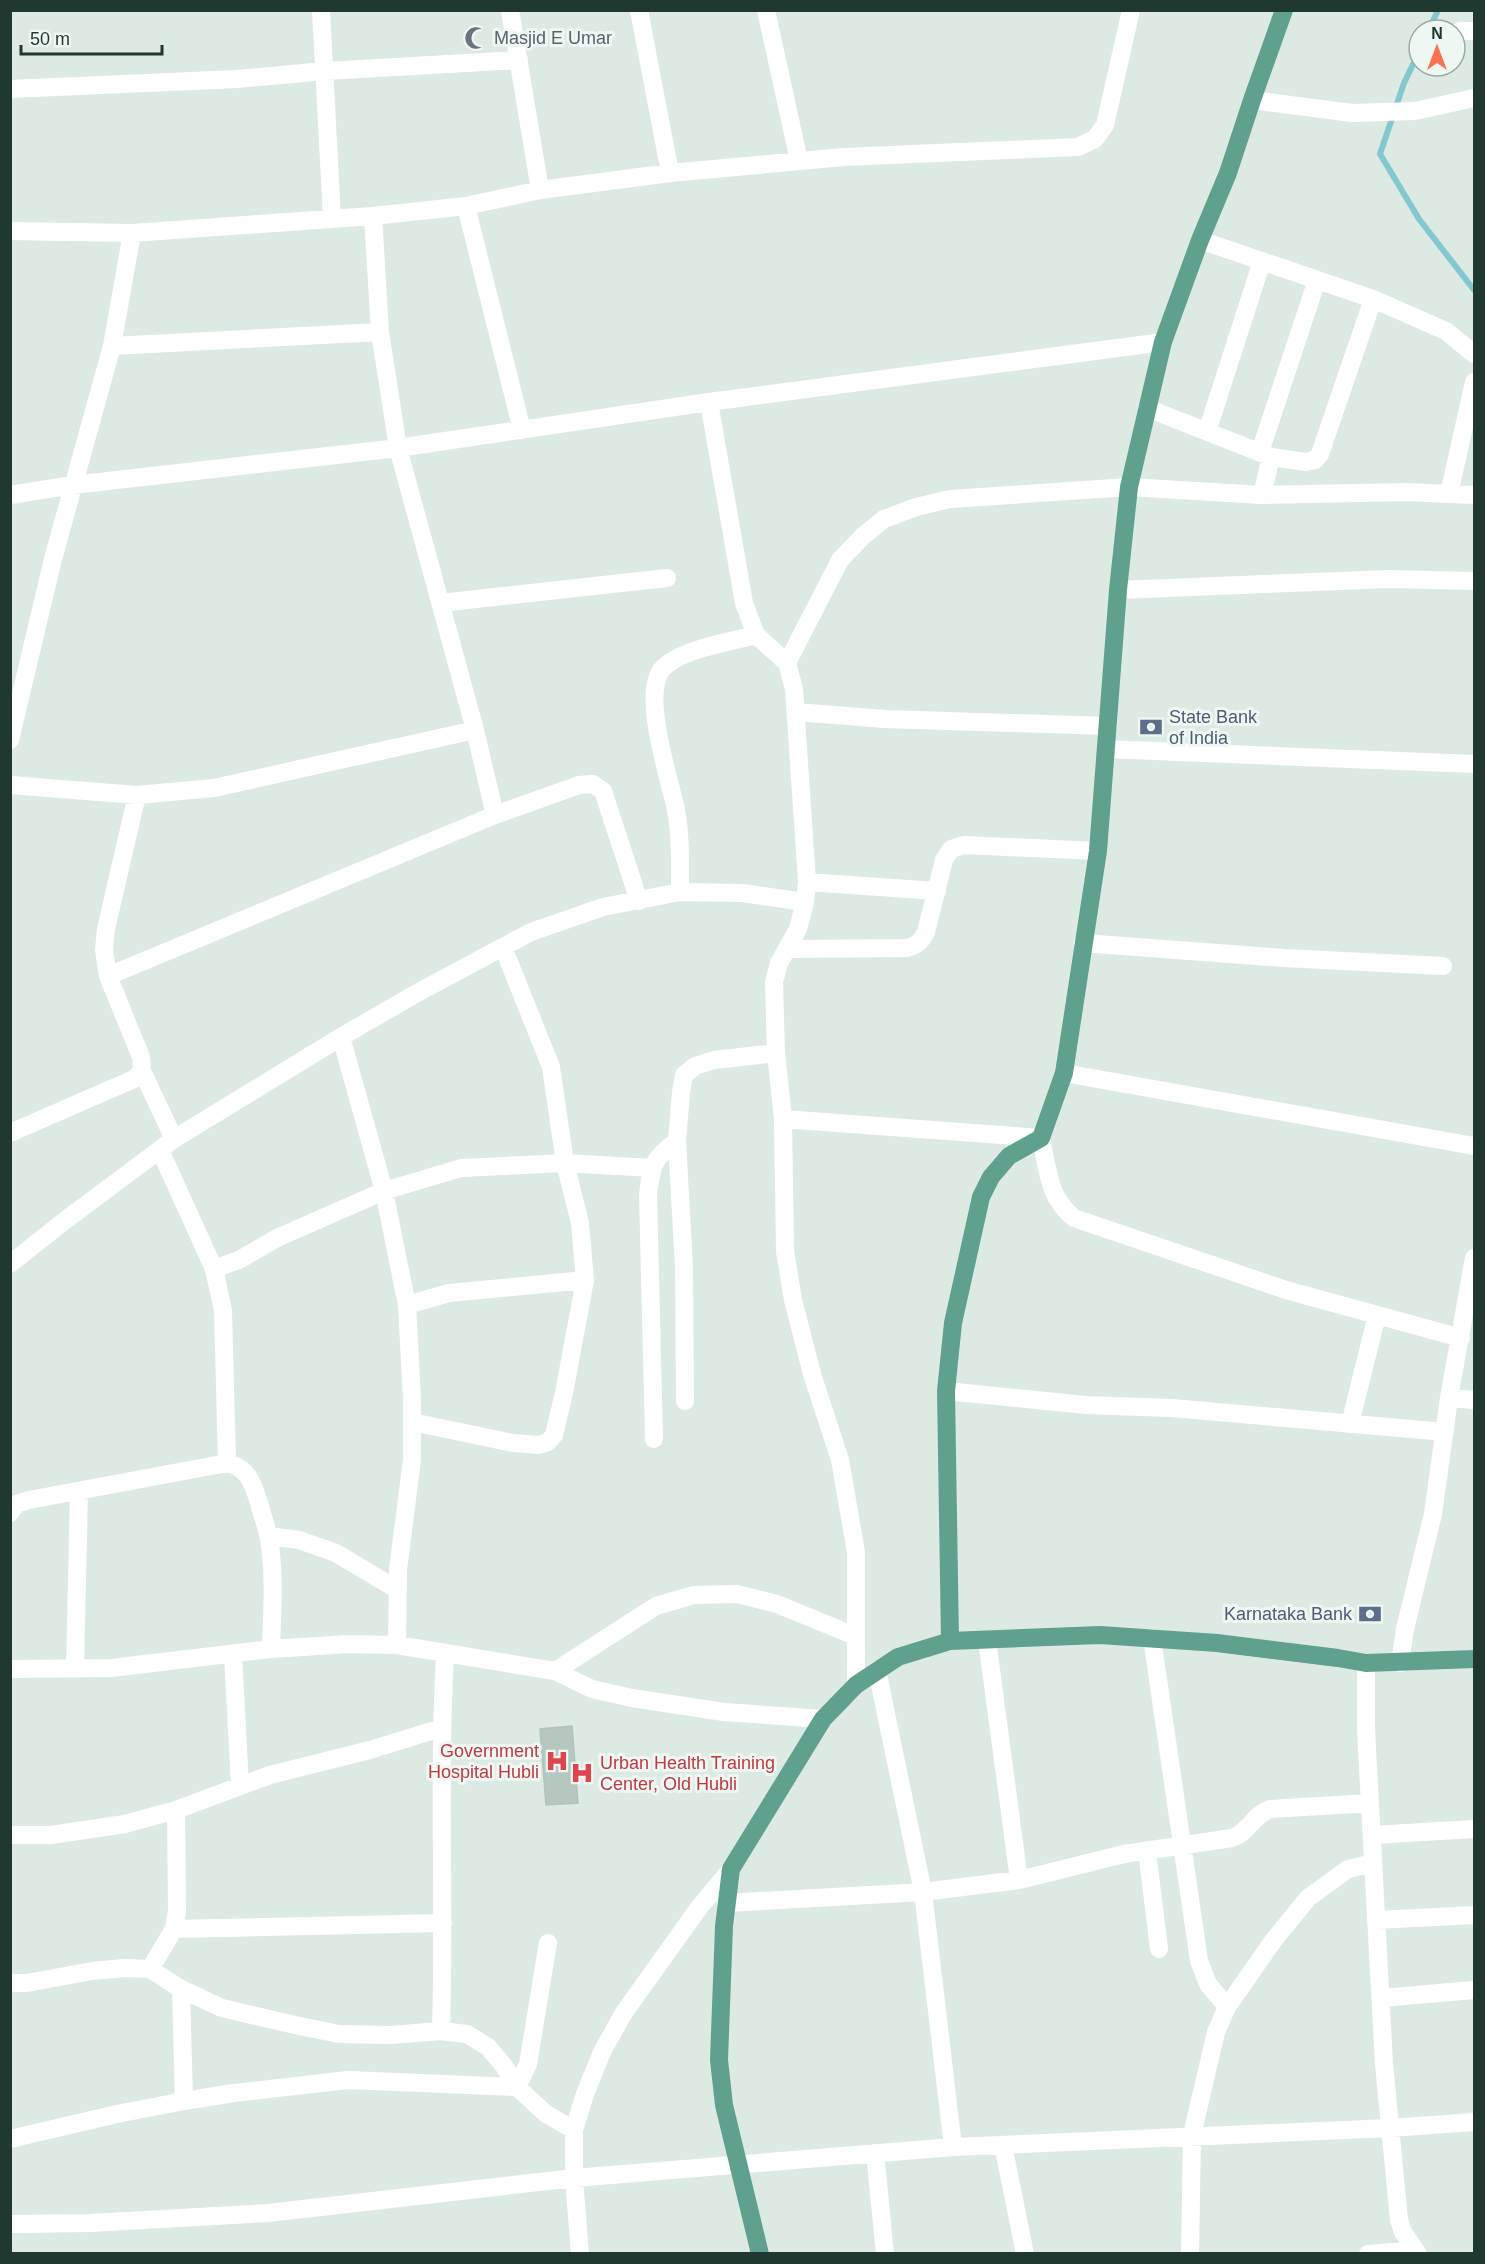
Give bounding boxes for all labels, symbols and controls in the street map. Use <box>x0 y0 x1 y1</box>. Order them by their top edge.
scale bar <box>21 18 162 56</box>
north arrow <box>1407 18 1467 78</box>
mosque icon: Masjid E Umar <box>463 25 489 51</box>
text: N <box>1431 25 1443 42</box>
place label: Masjid E Umar <box>494 28 612 48</box>
text: 50 m <box>30 29 70 49</box>
place label: State Bank of India <box>1169 707 1258 748</box>
bank icon: State Bank of India <box>1138 714 1164 740</box>
bank icon: Karnataka Bank <box>1357 1601 1383 1627</box>
place label: Karnataka Bank <box>1224 1604 1353 1624</box>
place label: Government Hospital Hubli <box>428 1741 539 1782</box>
hospital icon: Government Hospital Hubli <box>544 1748 570 1774</box>
place label: Urban Health Training Center, Old Hubli <box>600 1753 775 1794</box>
hospital icon: Urban Health Training Center, Old Hubli <box>569 1760 595 1786</box>

